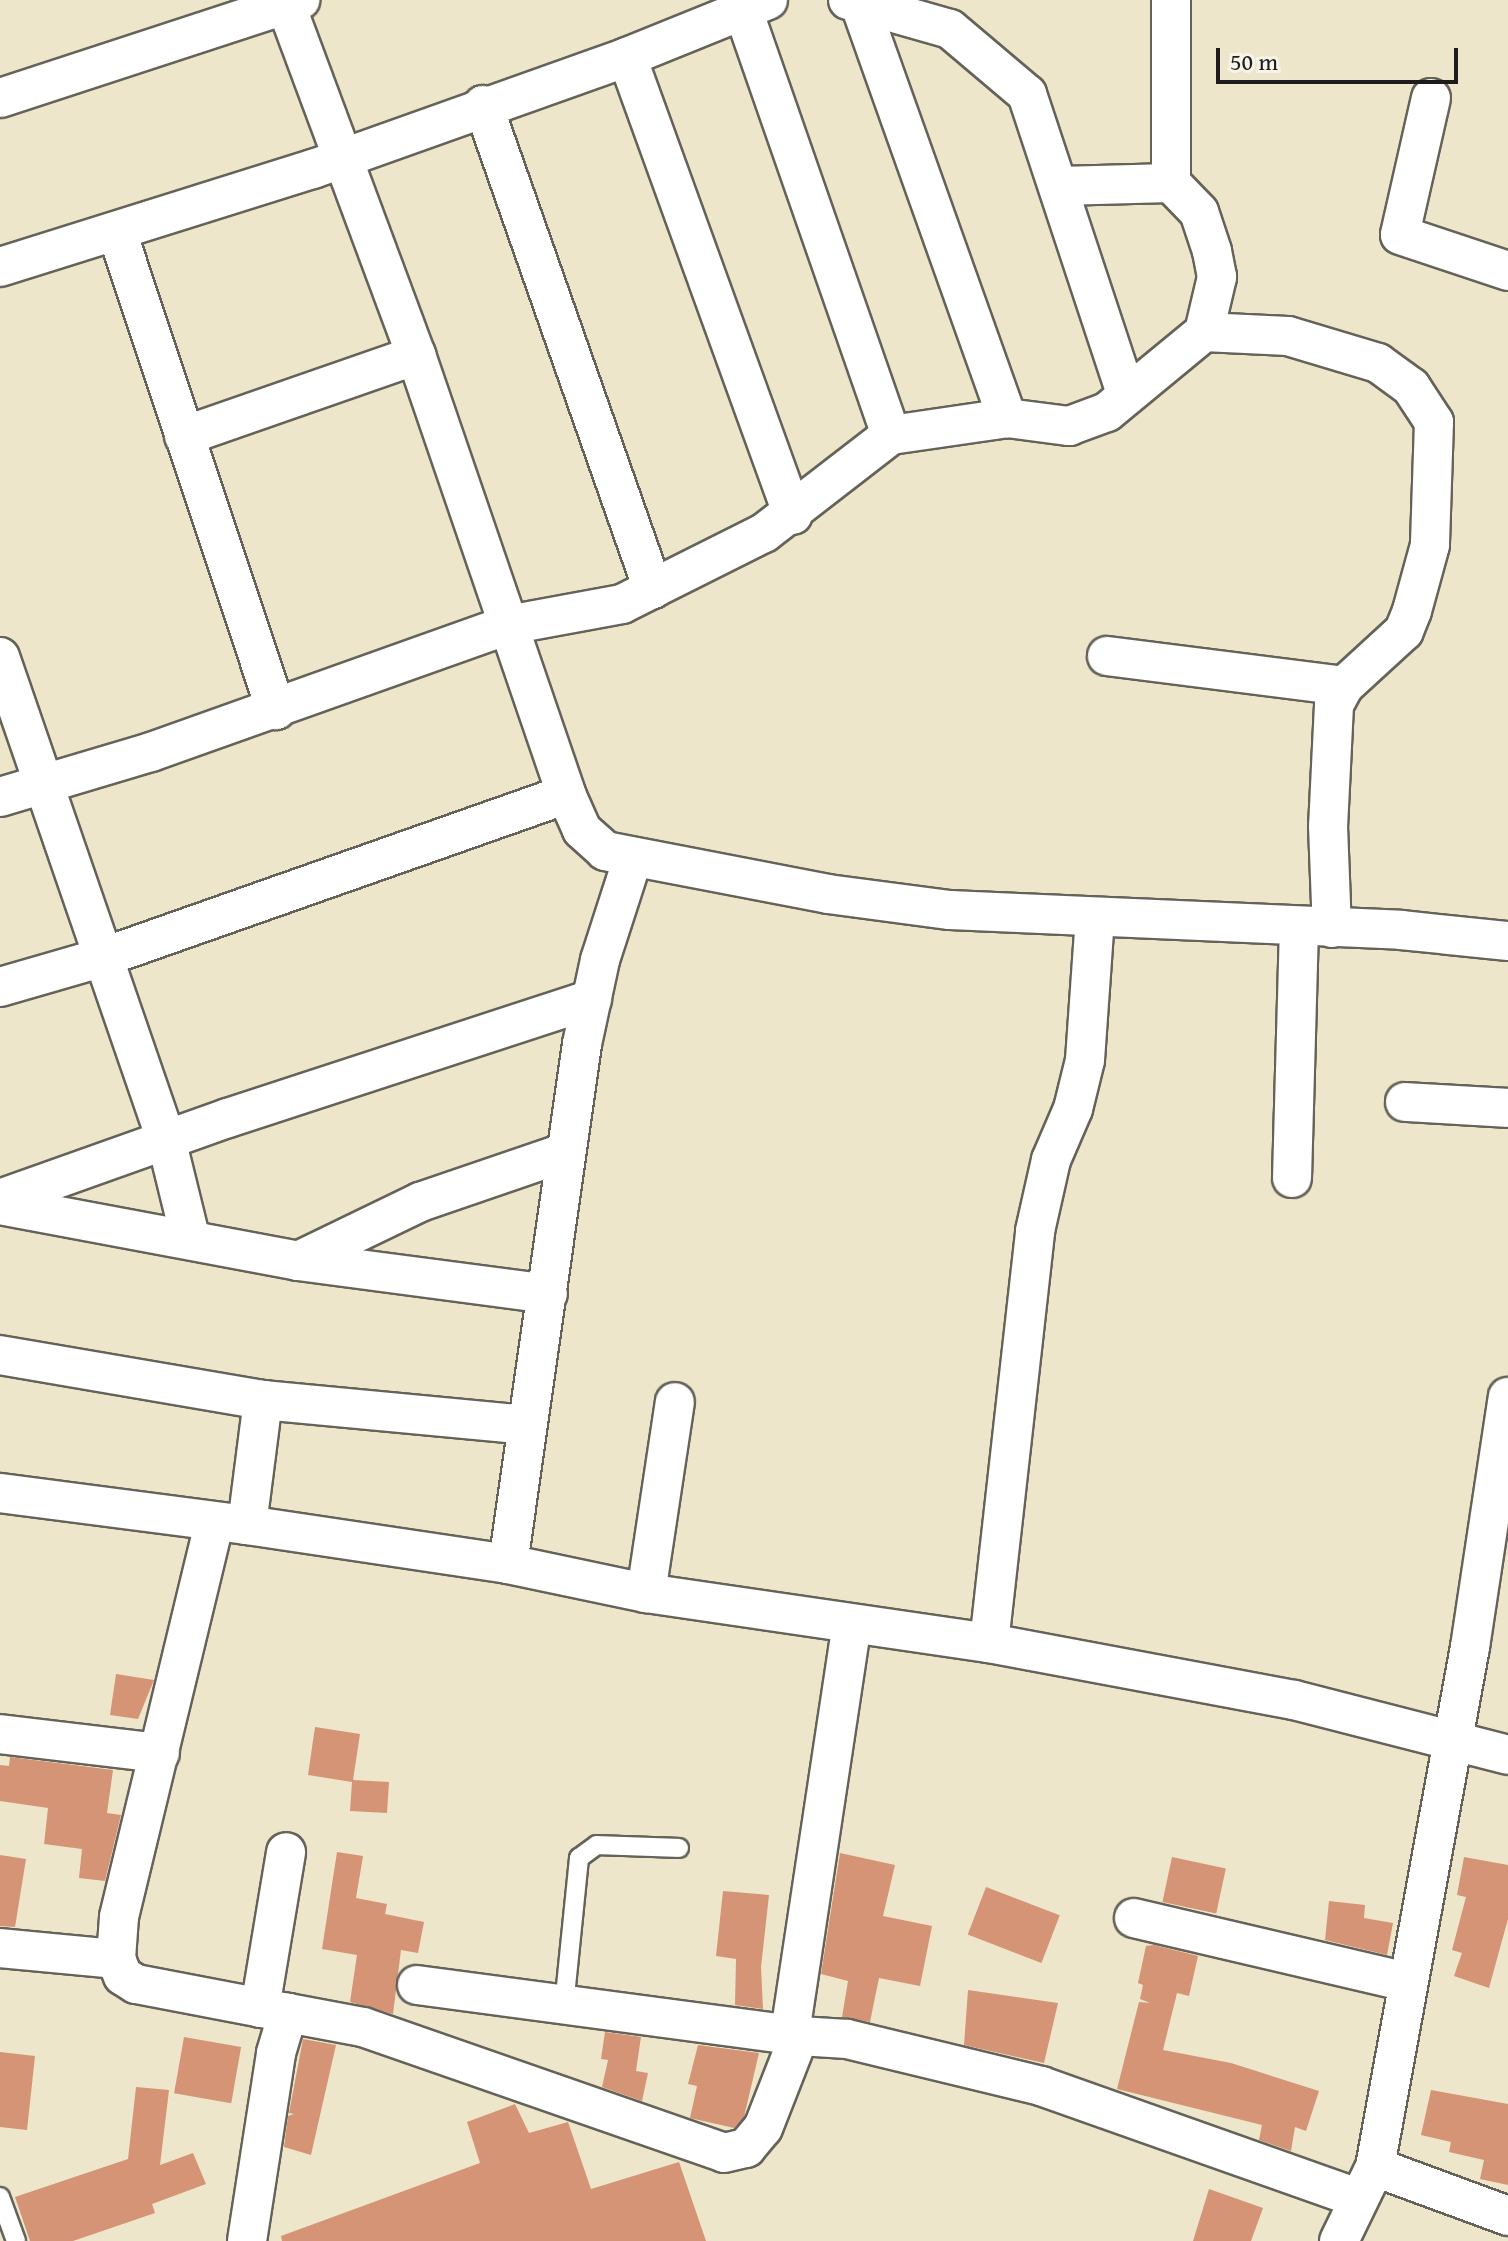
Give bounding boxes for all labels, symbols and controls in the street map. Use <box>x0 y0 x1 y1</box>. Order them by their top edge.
scale bar <box>1220 32 1462 82</box>
text: 50 m <box>1230 44 1278 79</box>

